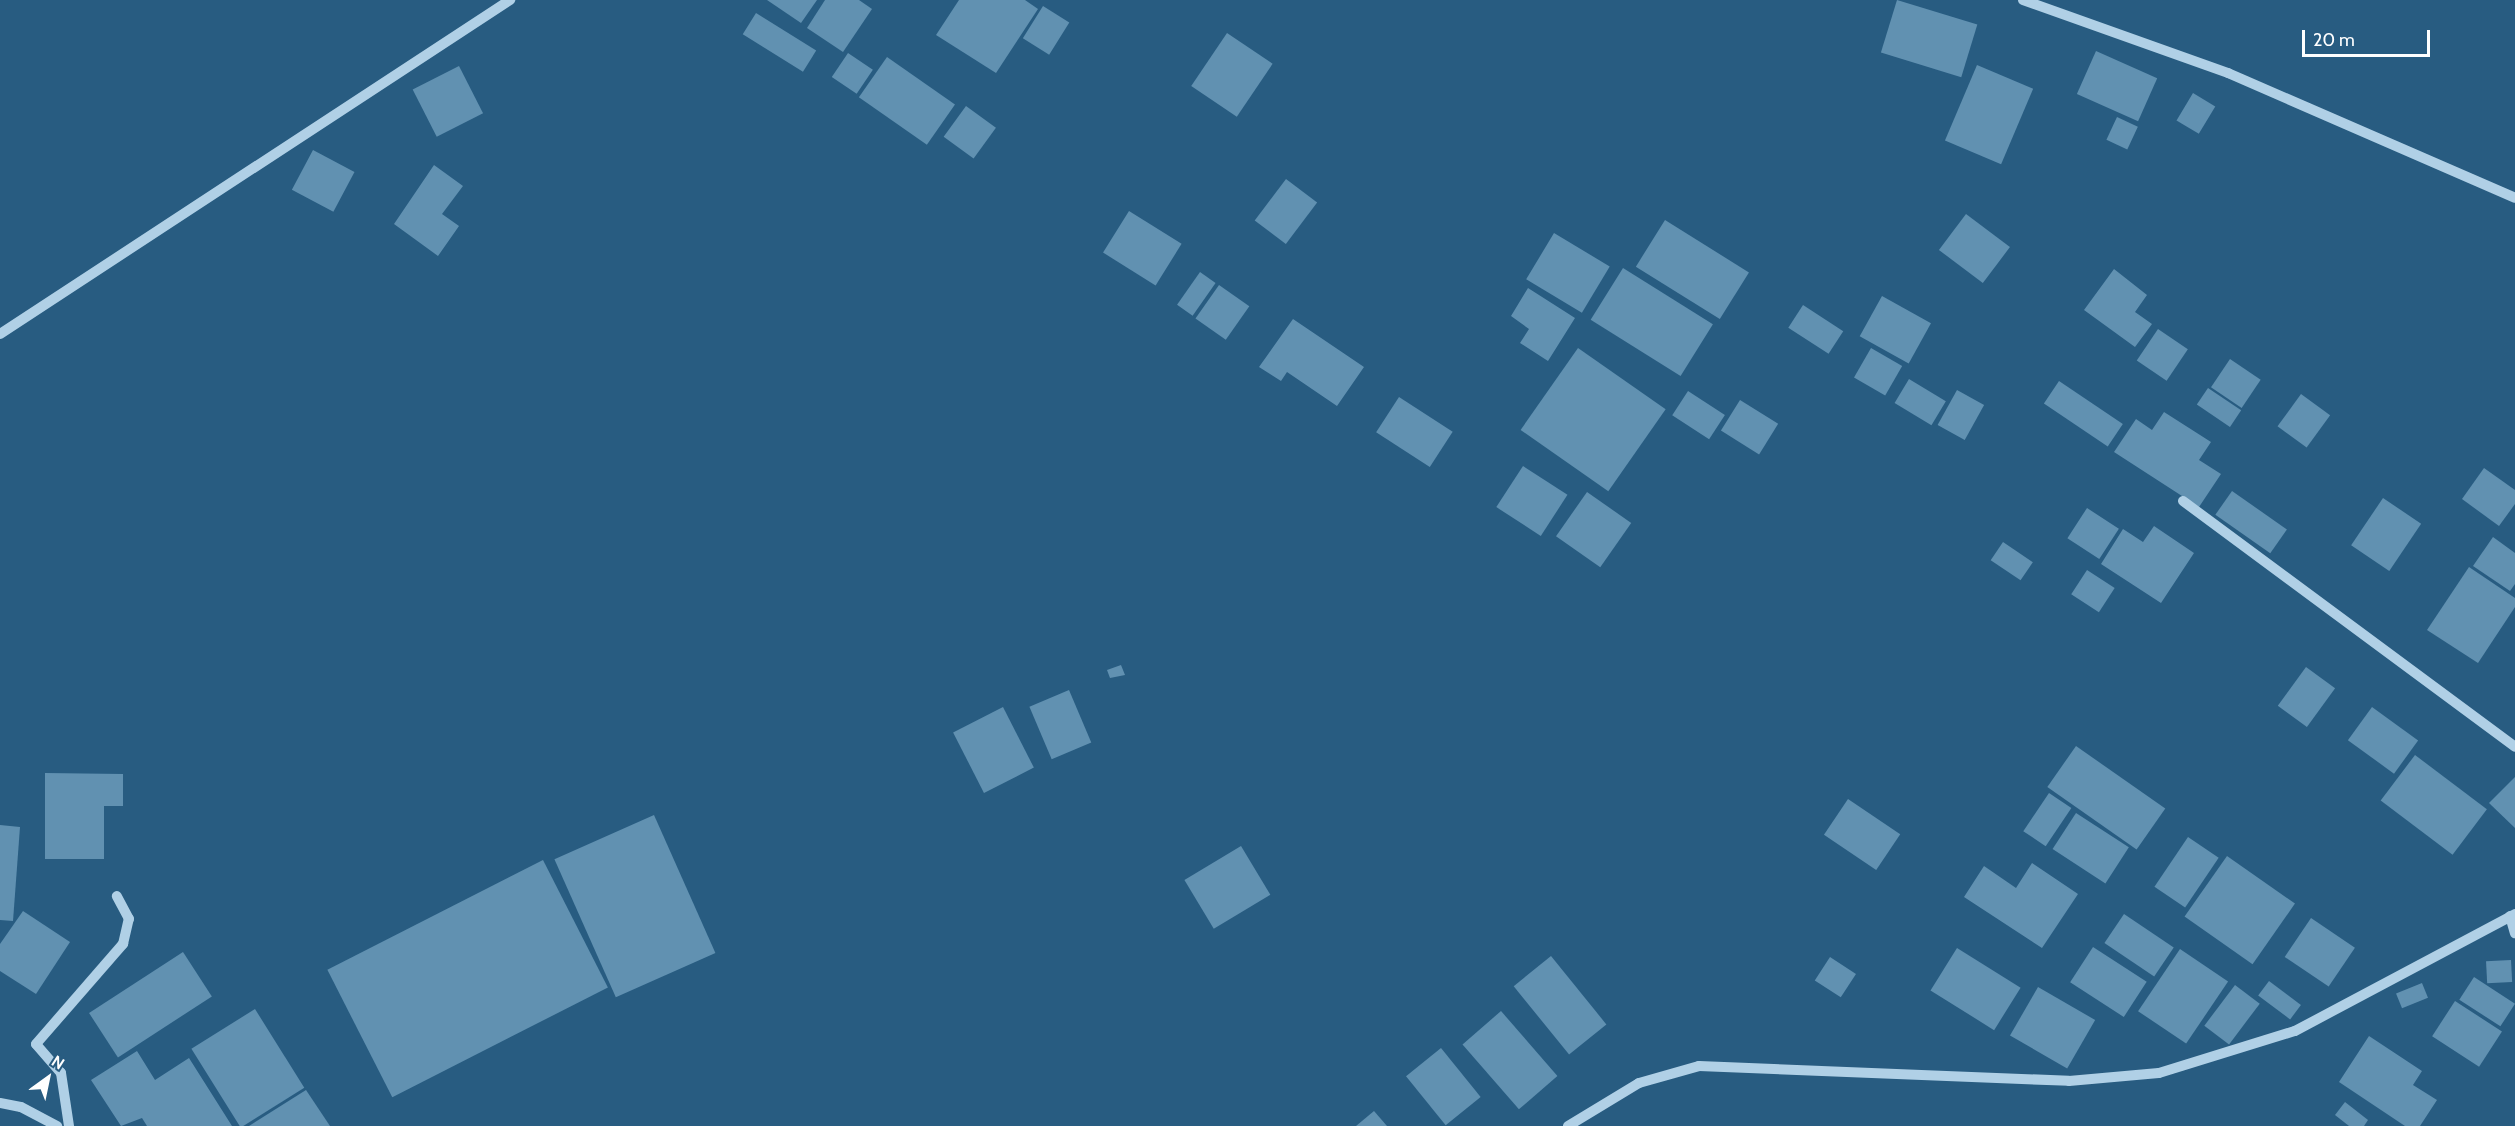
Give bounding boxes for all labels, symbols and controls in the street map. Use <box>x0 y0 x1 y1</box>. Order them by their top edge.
scale bar <box>2305 18 2432 56</box>
text: 20 m <box>2313 29 2355 51</box>
north arrow <box>18 1048 78 1108</box>
text: N <box>48 1051 68 1074</box>

